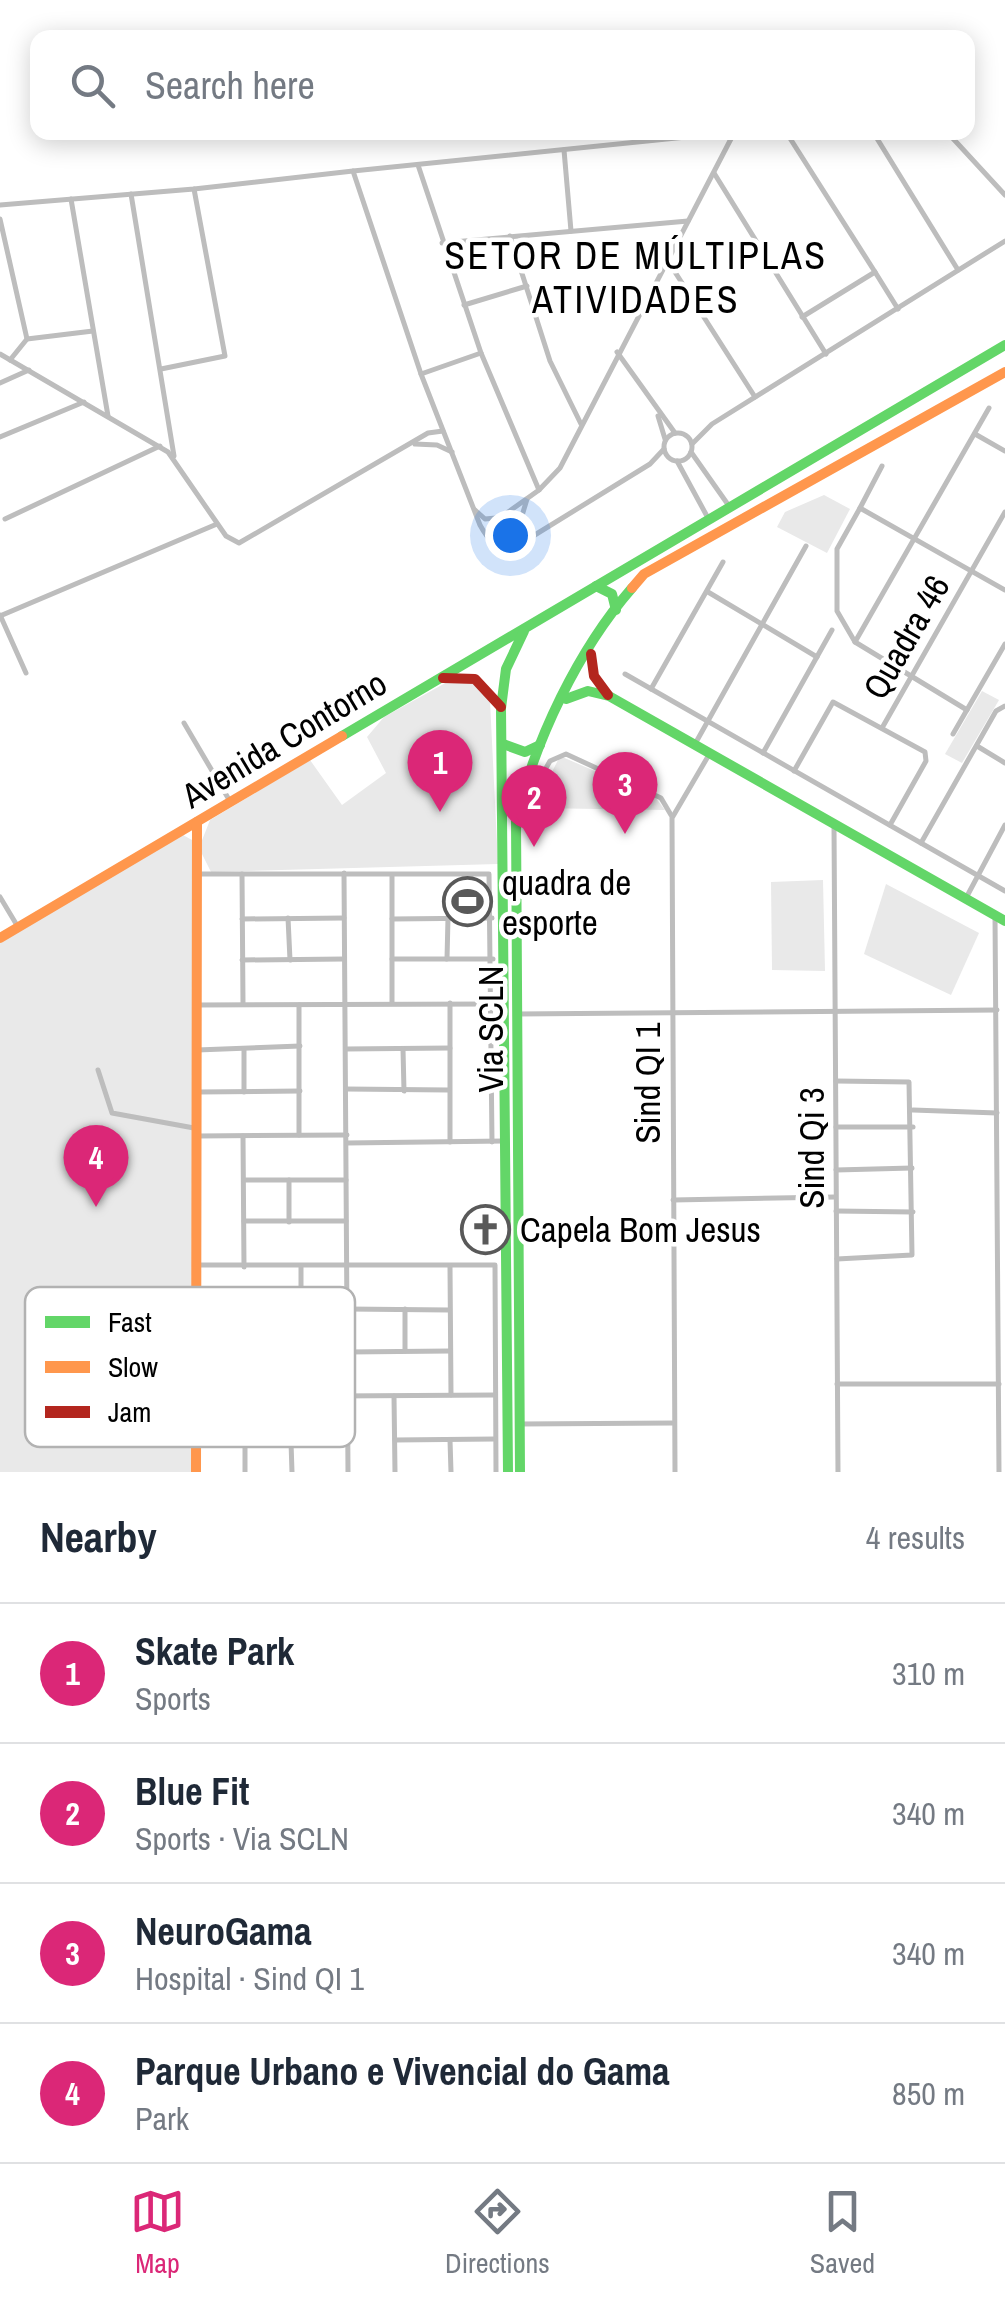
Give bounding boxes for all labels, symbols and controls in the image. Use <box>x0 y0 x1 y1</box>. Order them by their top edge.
search box <box>30 30 975 140</box>
icon: search <box>65 58 120 113</box>
text: Search here <box>145 60 315 111</box>
district label: SETOR DE MÚLTIPLAS ATIVIDADES <box>444 230 828 325</box>
your location <box>485 510 536 561</box>
street label: Quadra 46 <box>852 567 960 707</box>
street label: Avenida Contorno <box>172 659 395 819</box>
pin: 1 <box>408 730 472 812</box>
pin: 3 <box>592 752 658 834</box>
pin: 2 <box>502 764 566 847</box>
place label: quadra de esporte <box>502 859 631 946</box>
sports icon: quadra de esporte <box>441 876 493 928</box>
street label: Via SCLN <box>467 965 514 1093</box>
street label: Sind QI 1 <box>624 1022 671 1144</box>
street label: Sind Qi 3 <box>788 1087 835 1209</box>
pin: 4 <box>64 1124 128 1207</box>
church icon: Capela Bom Jesus <box>459 1203 511 1255</box>
place label: Capela Bom Jesus <box>520 1206 761 1253</box>
legend <box>25 1287 355 1447</box>
text: Fast <box>108 1303 152 1341</box>
text: Slow <box>108 1348 158 1386</box>
text: Jam <box>108 1393 151 1431</box>
text: Nearby <box>40 1509 157 1565</box>
text: 4 results <box>866 1516 965 1559</box>
text: Skate Park <box>135 1626 294 1677</box>
text: 1 <box>65 1652 80 1695</box>
text: 310 m <box>892 1652 965 1695</box>
text: Sports <box>135 1677 211 1720</box>
text: Blue Fit <box>135 1766 249 1817</box>
text: 2 <box>65 1792 80 1835</box>
text: 340 m <box>892 1792 965 1835</box>
text: Sports · Via SCLN <box>135 1817 349 1860</box>
text: NeuroGama <box>135 1906 312 1957</box>
text: 3 <box>65 1932 80 1975</box>
text: 340 m <box>892 1932 965 1975</box>
text: Hospital · Sind QI 1 <box>135 1957 364 2000</box>
text: Parque Urbano e Vivencial do Gama <box>135 2046 670 2097</box>
text: 4 <box>65 2072 80 2115</box>
text: 850 m <box>892 2072 965 2115</box>
text: Park <box>135 2097 189 2140</box>
tab: Map <box>130 2184 185 2282</box>
tab: Directions <box>445 2184 550 2282</box>
tab: Saved <box>810 2184 875 2282</box>

